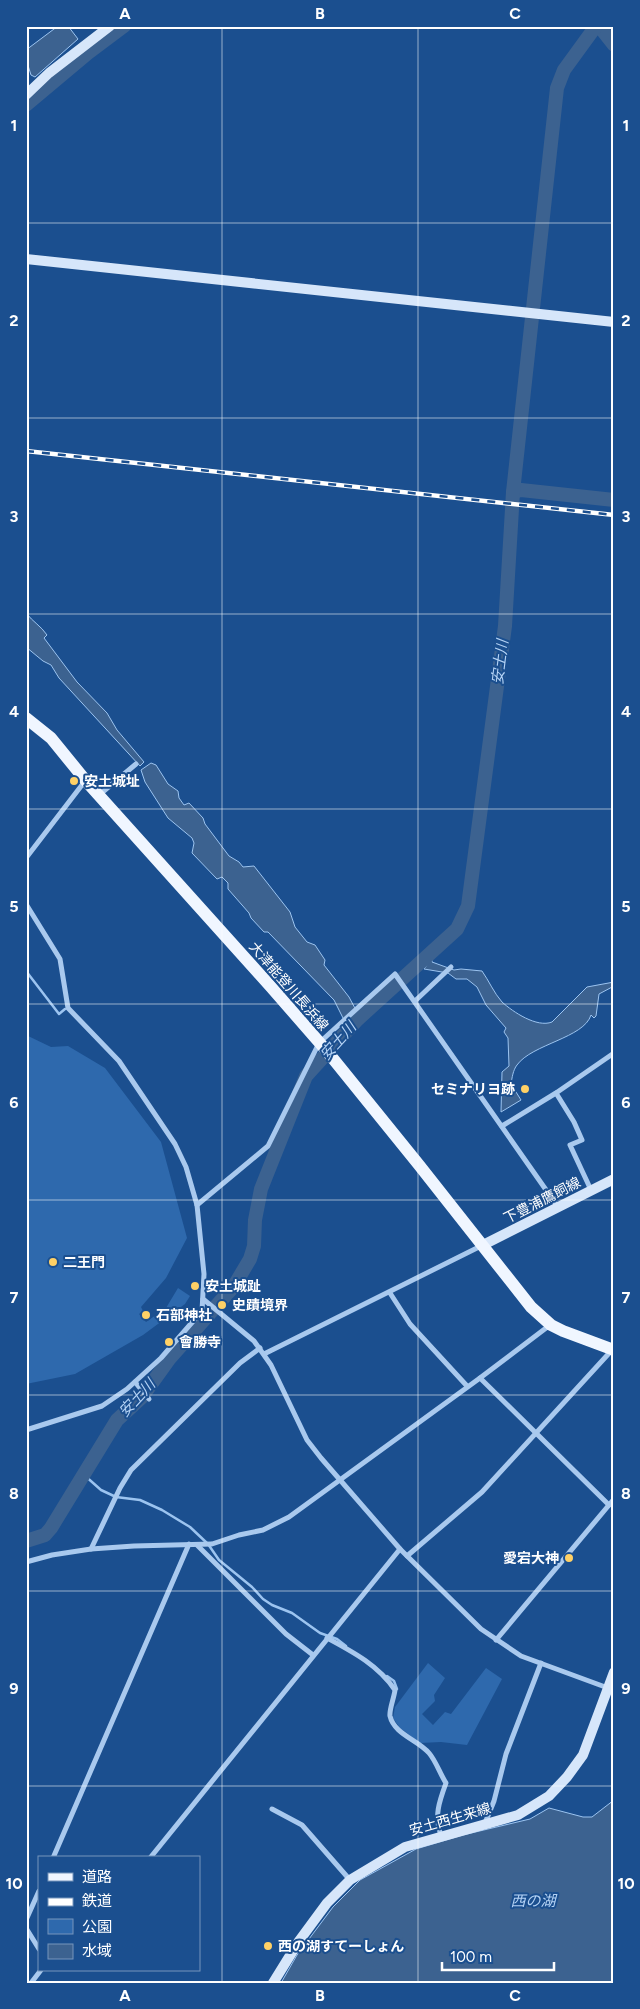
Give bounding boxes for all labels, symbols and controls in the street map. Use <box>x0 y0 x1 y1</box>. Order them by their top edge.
text: A <box>119 4 131 23</box>
text: B <box>315 4 325 23</box>
text: C <box>509 4 521 23</box>
text: 1 <box>11 116 17 135</box>
text: 1 <box>623 116 629 135</box>
text: 2 <box>9 311 19 330</box>
text: 2 <box>621 311 631 330</box>
text: 3 <box>10 507 19 526</box>
text: 3 <box>622 507 631 526</box>
water label: 安土川 <box>488 637 512 685</box>
text: 4 <box>9 702 19 721</box>
text: 4 <box>621 702 631 721</box>
place label: 安土城址 <box>84 773 140 790</box>
marker: 安土城址 <box>68 775 80 787</box>
text: 5 <box>9 897 19 916</box>
text: 5 <box>621 897 631 916</box>
street label: 大津能登川長浜線 <box>245 938 332 1034</box>
water label: 安土川 <box>316 1017 361 1064</box>
place label: セミナリヨ跡 <box>431 1081 515 1098</box>
marker: セミナリヨ跡 <box>519 1083 531 1095</box>
text: 6 <box>9 1093 19 1112</box>
text: 6 <box>621 1093 631 1112</box>
street label: 下豊浦鷹飼線 <box>501 1174 584 1227</box>
place label: 二王門 <box>63 1254 105 1271</box>
marker: 二王門 <box>47 1256 59 1268</box>
place label: 安土城趾 <box>205 1278 261 1295</box>
marker: 安土城趾 <box>189 1280 201 1292</box>
text: 7 <box>10 1288 19 1307</box>
text: 7 <box>622 1288 631 1307</box>
place label: 史蹟境界 <box>232 1297 288 1314</box>
marker: 史蹟境界 <box>216 1299 228 1311</box>
place label: 石部神社 <box>156 1307 212 1324</box>
marker: 石部神社 <box>140 1309 152 1321</box>
place label: 會勝寺 <box>179 1334 221 1351</box>
marker: 會勝寺 <box>163 1336 175 1348</box>
water label: 安土川 <box>115 1374 160 1421</box>
text: 8 <box>9 1484 19 1503</box>
text: 8 <box>621 1484 631 1503</box>
place label: 愛宕大神 <box>503 1550 559 1567</box>
marker: 愛宕大神 <box>563 1552 575 1564</box>
text: 9 <box>9 1679 19 1698</box>
text: 9 <box>621 1679 631 1698</box>
street label: 安土西生来線 <box>407 1800 493 1839</box>
legend <box>38 1856 200 1972</box>
text: 道路 <box>82 1868 112 1886</box>
text: 10 <box>5 1874 23 1893</box>
text: 10 <box>617 1874 635 1893</box>
text: 鉄道 <box>82 1892 112 1910</box>
water label: 西の湖 <box>510 1892 557 1910</box>
text: 公園 <box>82 1918 112 1936</box>
place label: 西の湖すてーしょん <box>278 1938 404 1955</box>
scale bar <box>442 1939 555 1971</box>
marker: 西の湖すてーしょん <box>262 1940 274 1952</box>
text: 水域 <box>82 1942 112 1960</box>
text: 100 m <box>450 1948 492 1966</box>
text: A <box>119 1986 131 2005</box>
text: B <box>315 1986 325 2005</box>
text: C <box>509 1986 521 2005</box>

